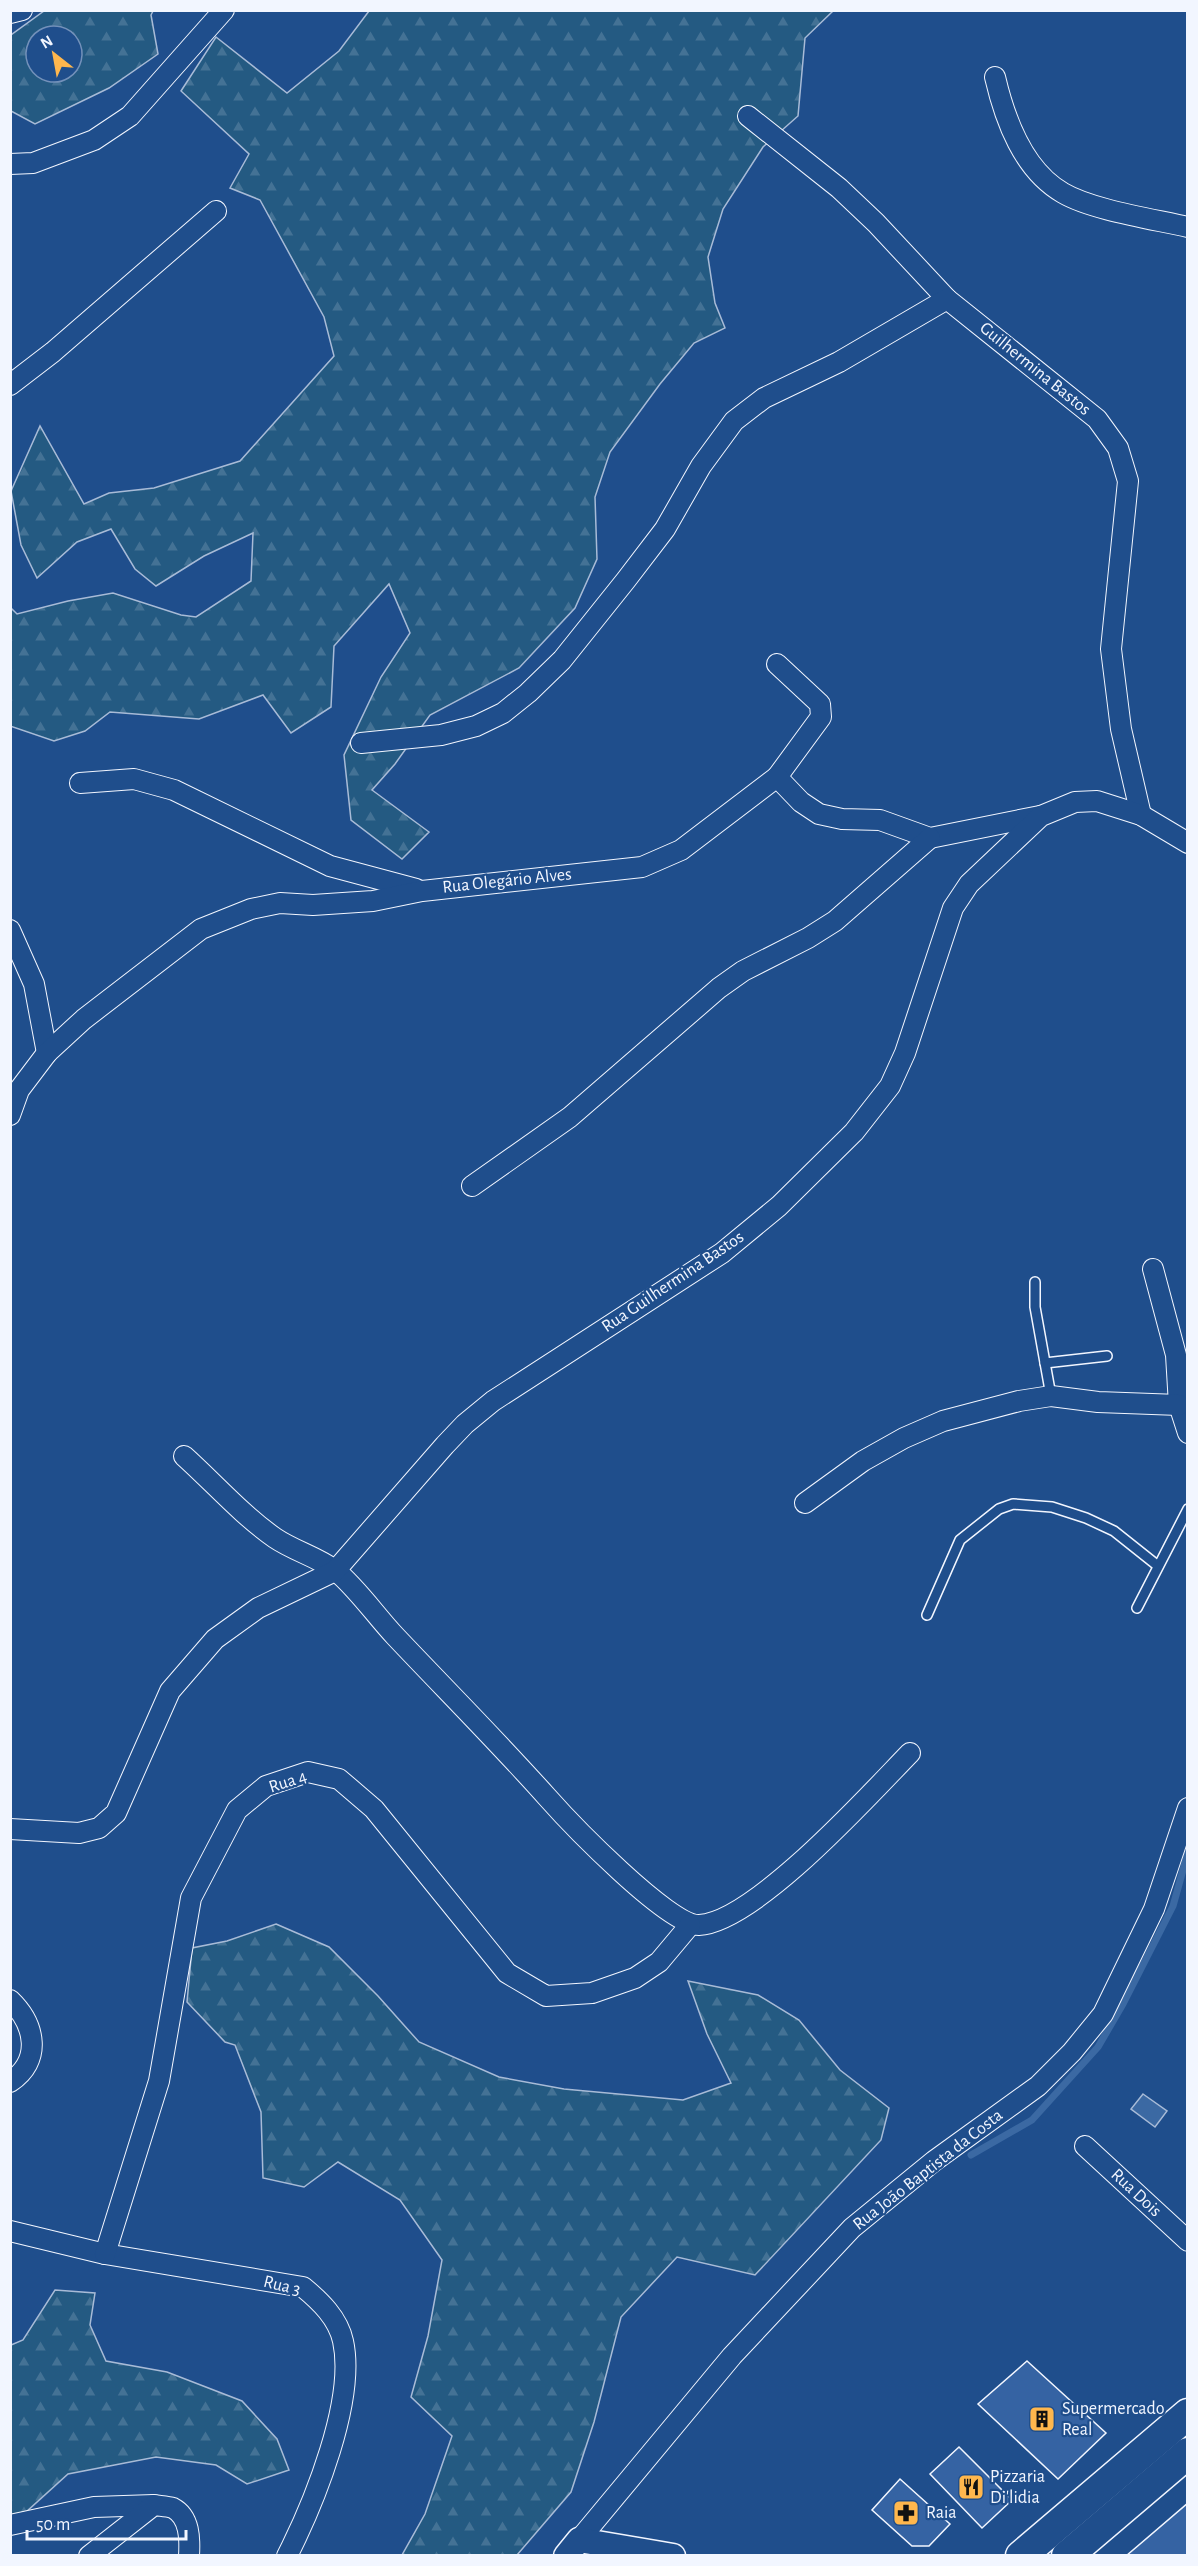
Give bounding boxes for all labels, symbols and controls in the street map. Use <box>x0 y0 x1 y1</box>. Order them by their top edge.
north arrow <box>24 24 84 84</box>
text: N <box>38 32 56 52</box>
street label: Guilhermina Bastos <box>976 319 1094 419</box>
street label: Rua Olegário Alves <box>441 865 573 897</box>
street label: Rua Guilhermina Bastos <box>599 1228 747 1336</box>
street label: Rua 4 <box>267 1767 310 1797</box>
street label: Rua João Baptista da Costa <box>850 2106 1006 2234</box>
street label: Rua Dois <box>1107 2165 1165 2221</box>
street label: Rua 3 <box>262 2273 302 2299</box>
place label: Supermercado Real <box>1062 2400 1165 2439</box>
building icon: Supermercado Real <box>1027 2404 1057 2434</box>
place label: Pizzaria Di'lidia <box>990 2468 1045 2507</box>
restaurant icon: Pizzaria Di'lidia <box>956 2472 986 2502</box>
pharmacy icon: Raia <box>891 2498 921 2528</box>
scale bar <box>27 2503 186 2541</box>
place label: Raia <box>926 2504 957 2522</box>
text: 50 m <box>36 2516 70 2534</box>

